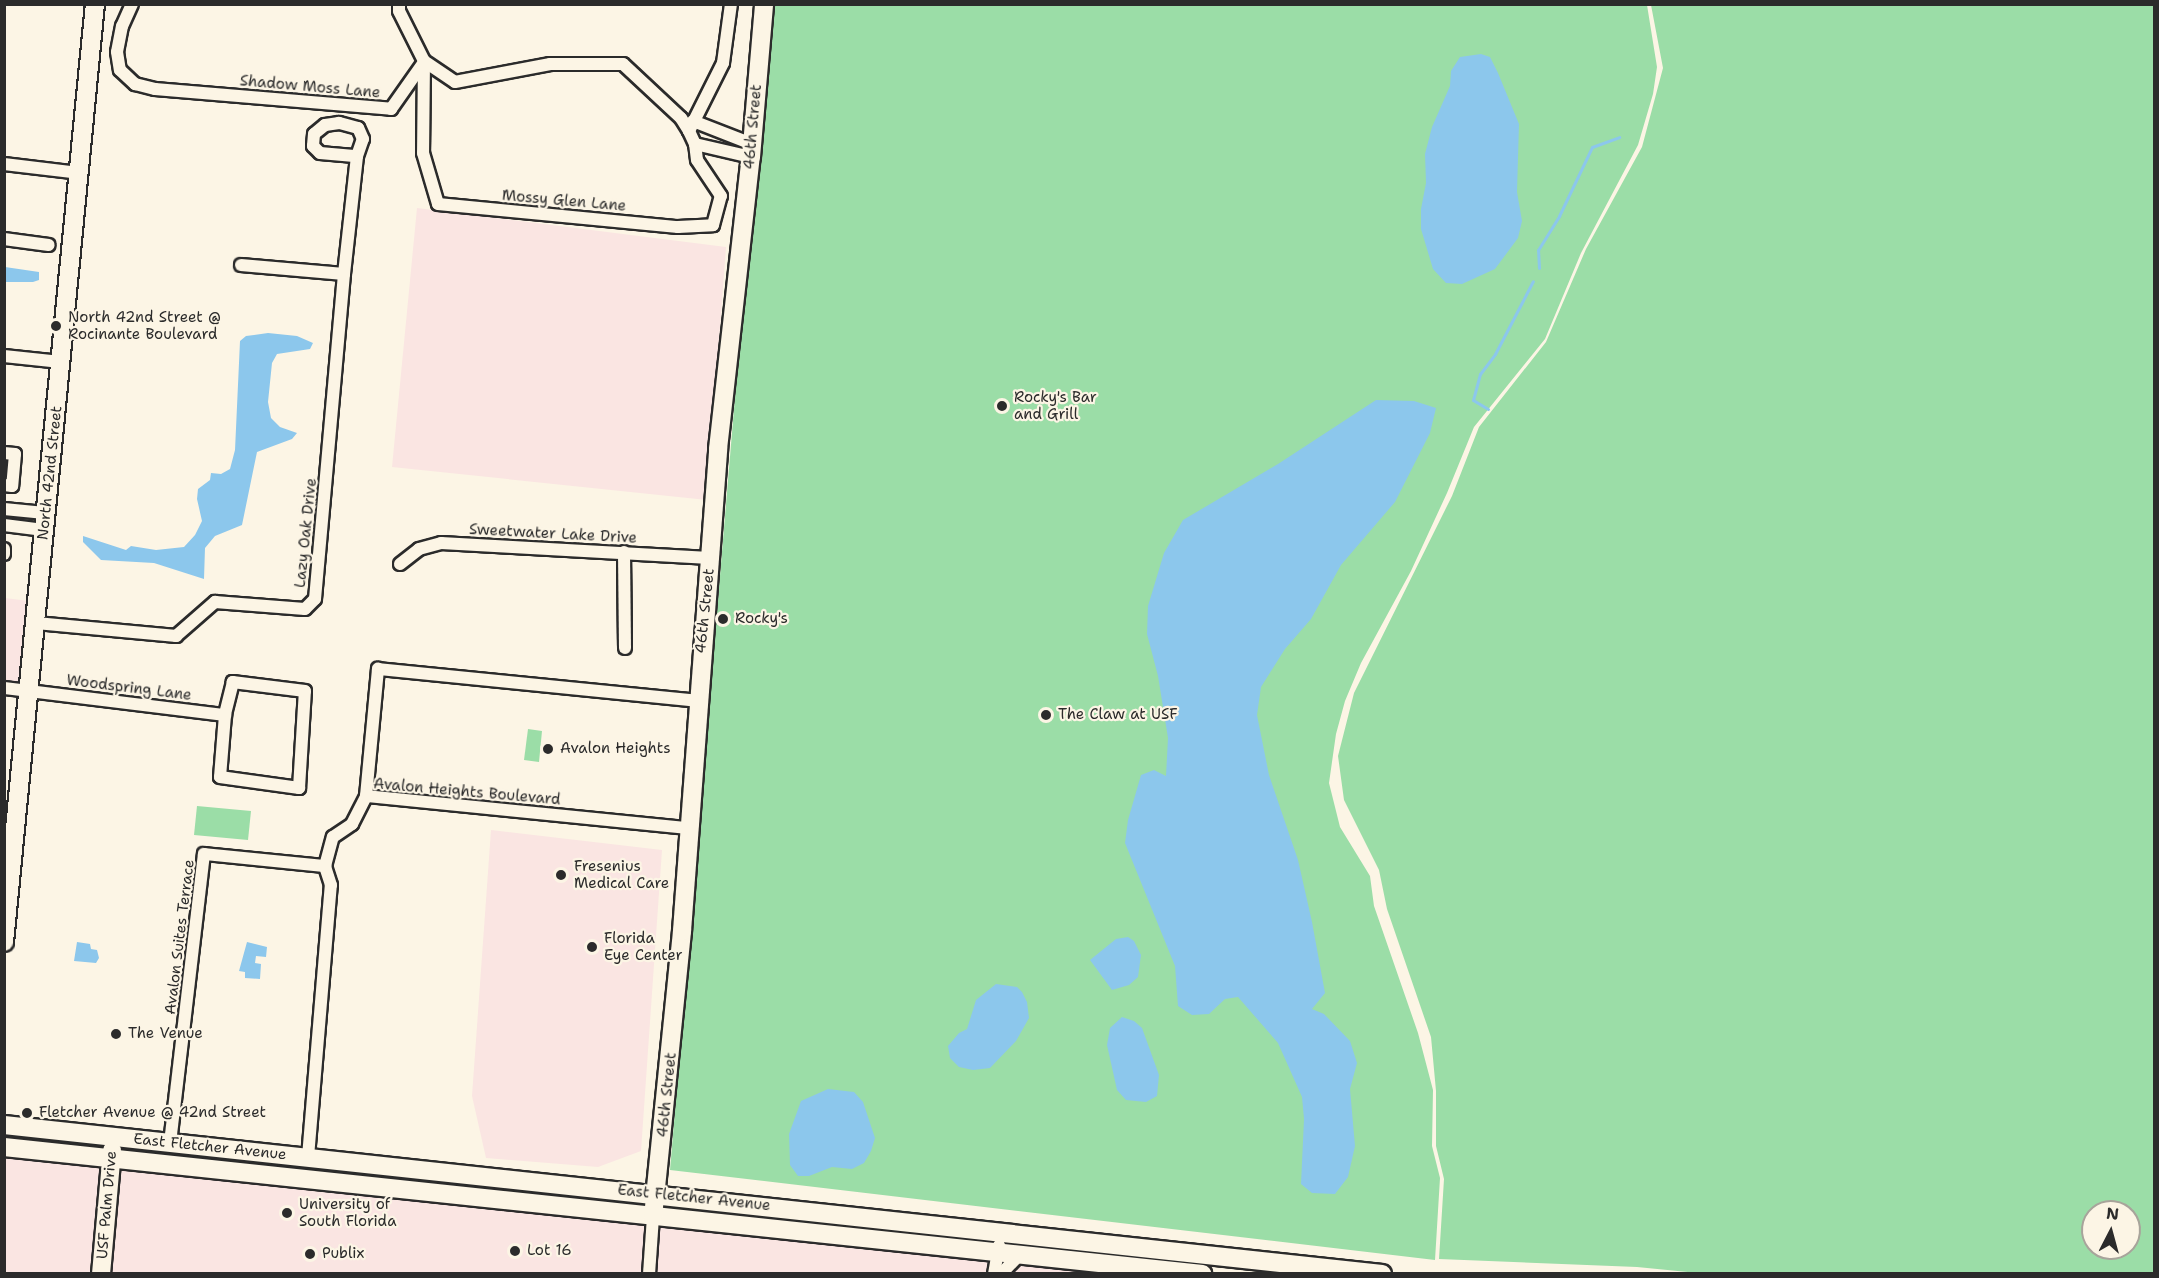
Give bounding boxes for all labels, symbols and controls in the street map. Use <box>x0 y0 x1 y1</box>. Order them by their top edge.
street label: Shadow Moss Lane <box>239 72 381 102</box>
street label: 46th Street <box>740 84 766 170</box>
street label: Mossy Glen Lane <box>501 187 627 215</box>
place label: North 42nd Street @ Rocinante Boulevard <box>68 308 221 343</box>
marker: North 42nd Street @ Rocinante Boulevard <box>49 319 63 333</box>
place label: Rocky's Bar and Grill <box>1014 388 1097 423</box>
marker: Rocky's Bar and Grill <box>995 399 1009 413</box>
street label: North 42nd Street <box>34 405 66 541</box>
street label: Lazy Oak Drive <box>291 477 321 589</box>
street label: Sweetwater Lake Drive <box>469 521 637 547</box>
street label: 46th Street <box>692 568 718 654</box>
place label: Rocky's <box>735 610 788 628</box>
marker: Rocky's <box>716 612 730 626</box>
street label: Woodspring Lane <box>65 671 193 705</box>
place label: The Claw at USF <box>1058 706 1178 724</box>
marker: The Claw at USF <box>1039 708 1053 722</box>
place label: Avalon Heights <box>560 740 671 758</box>
marker: Avalon Heights <box>541 742 555 756</box>
street label: Avalon Heights Boulevard <box>373 775 561 809</box>
place label: Fresenius Medical Care <box>574 857 669 892</box>
street label: Avalon Suites Terrace <box>162 858 198 1016</box>
marker: Fresenius Medical Care <box>552 866 570 884</box>
place label: Florida Eye Center <box>604 929 683 964</box>
marker: Florida Eye Center <box>585 940 599 954</box>
place label: The Venue <box>128 1025 203 1043</box>
marker: The Venue <box>109 1027 123 1041</box>
street label: 46th Street <box>654 1052 680 1138</box>
place label: Fletcher Avenue @ 42nd Street <box>39 1104 266 1122</box>
marker: Fletcher Avenue @ 42nd Street <box>20 1106 34 1120</box>
street label: East Fletcher Avenue <box>133 1130 287 1164</box>
street label: USF Palm Drive <box>93 1150 121 1260</box>
street label: East Fletcher Avenue <box>617 1181 771 1215</box>
place label: University of South Florida <box>299 1195 396 1230</box>
north arrow <box>2081 1200 2141 1260</box>
text: N <box>2105 1202 2120 1225</box>
marker: University of South Florida <box>280 1206 294 1220</box>
place label: Lot 16 <box>527 1242 572 1260</box>
marker: Lot 16 <box>508 1244 522 1258</box>
place label: Publix <box>322 1245 364 1263</box>
marker: Publix <box>303 1247 317 1261</box>

